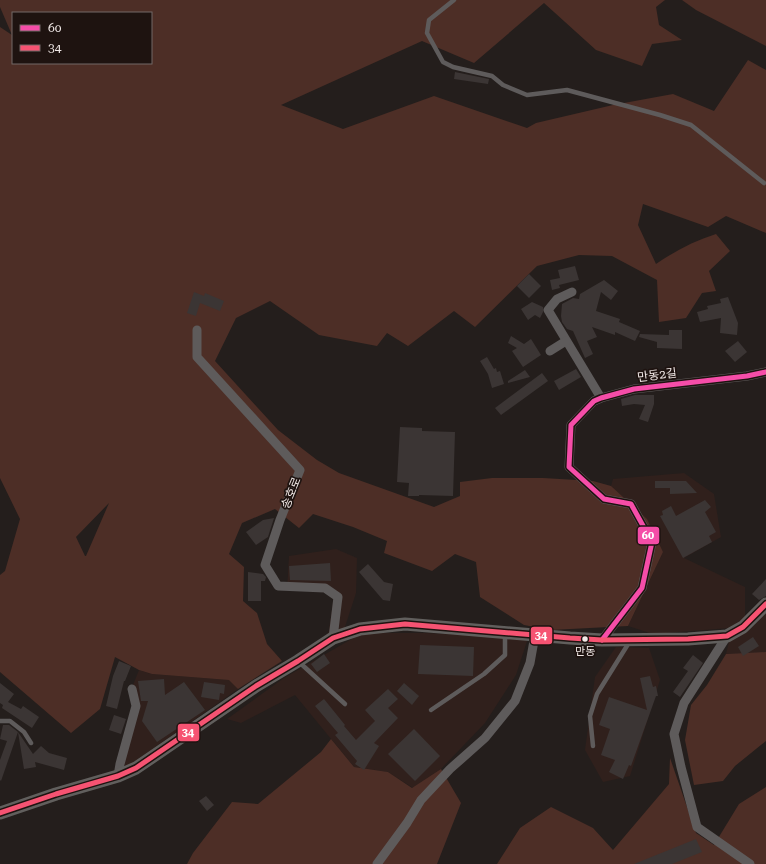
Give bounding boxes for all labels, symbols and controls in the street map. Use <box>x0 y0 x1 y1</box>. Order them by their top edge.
legend <box>12 12 152 64</box>
text: 60 <box>48 21 62 35</box>
text: 34 <box>48 41 62 55</box>
street label: 만동2길 <box>636 366 678 384</box>
street label: 송호로 <box>278 475 304 511</box>
line badge: 60 <box>637 526 660 545</box>
text: 60 <box>642 529 654 542</box>
line badge: 34 <box>530 626 553 645</box>
text: 34 <box>535 629 548 642</box>
marker: 만동 <box>580 634 590 644</box>
place label: 만동 <box>575 645 595 658</box>
line badge: 34 <box>177 723 200 742</box>
text: 34 <box>182 726 195 739</box>

